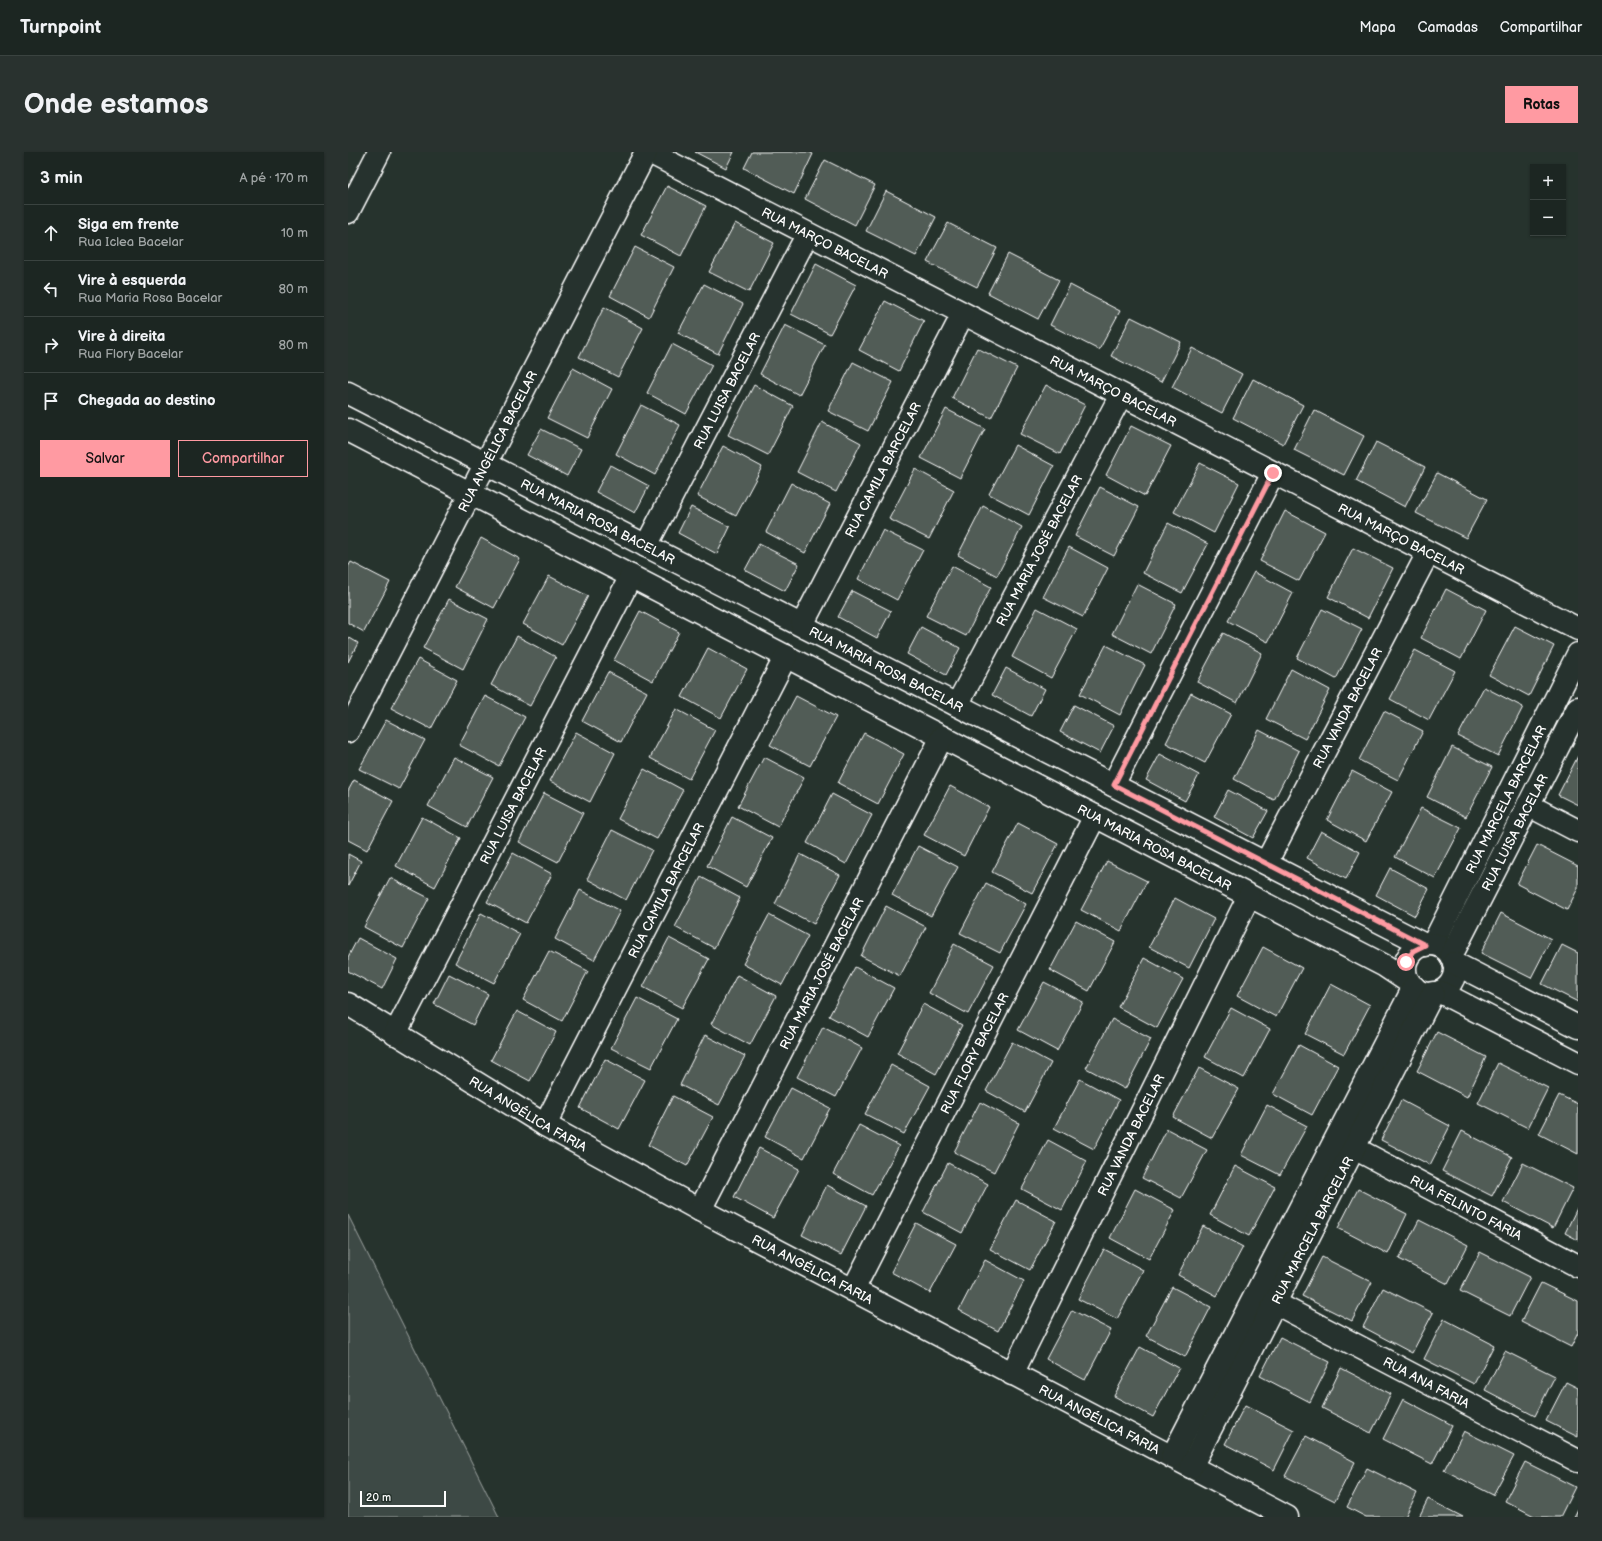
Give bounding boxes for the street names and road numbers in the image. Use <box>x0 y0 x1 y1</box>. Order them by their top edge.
street label: RUA MARÇO BACELAR <box>759 204 891 282</box>
street label: RUA LUISA BACELAR <box>691 330 764 452</box>
street label: RUA MARÇO BACELAR <box>1047 352 1179 430</box>
street label: RUA ANGÉLICA BACELAR <box>455 368 541 515</box>
street label: RUA CAMILA BARCELAR <box>842 400 925 540</box>
street label: RUA MARIA JOSÉ BACELAR <box>993 473 1086 629</box>
street label: RUA MARIA ROSA BACELAR <box>518 476 677 568</box>
street label: RUA MARÇO BACELAR <box>1335 500 1467 578</box>
street label: RUA MARIA ROSA BACELAR <box>806 624 966 716</box>
street label: RUA VANDA BACELAR <box>1310 645 1386 771</box>
street label: RUA MARCELA BARCELAR <box>1463 723 1550 876</box>
street label: RUA LUISA BACELAR <box>477 745 550 867</box>
street label: RUA LUISA BACELAR <box>1479 772 1552 894</box>
street label: RUA MARIA ROSA BACELAR <box>1074 801 1234 894</box>
street label: RUA CAMILA BARCELAR <box>625 820 708 961</box>
street label: RUA MARIA JOSÉ BACELAR <box>777 895 868 1052</box>
street label: RUA FLORY BACELAR <box>937 990 1012 1117</box>
street label: RUA VANDA BACELAR <box>1095 1072 1168 1199</box>
street label: RUA ANGÉLICA FARIA <box>466 1073 590 1155</box>
street label: RUA MARCELA BARCELAR <box>1268 1154 1357 1307</box>
street label: RUA FELINTO FARIA <box>1407 1172 1525 1244</box>
street label: RUA ANGÉLICA FARIA <box>749 1232 875 1308</box>
street label: RUA ANA FARIA <box>1380 1354 1472 1412</box>
street label: RUA ANGÉLICA FARIA <box>1036 1382 1162 1458</box>

